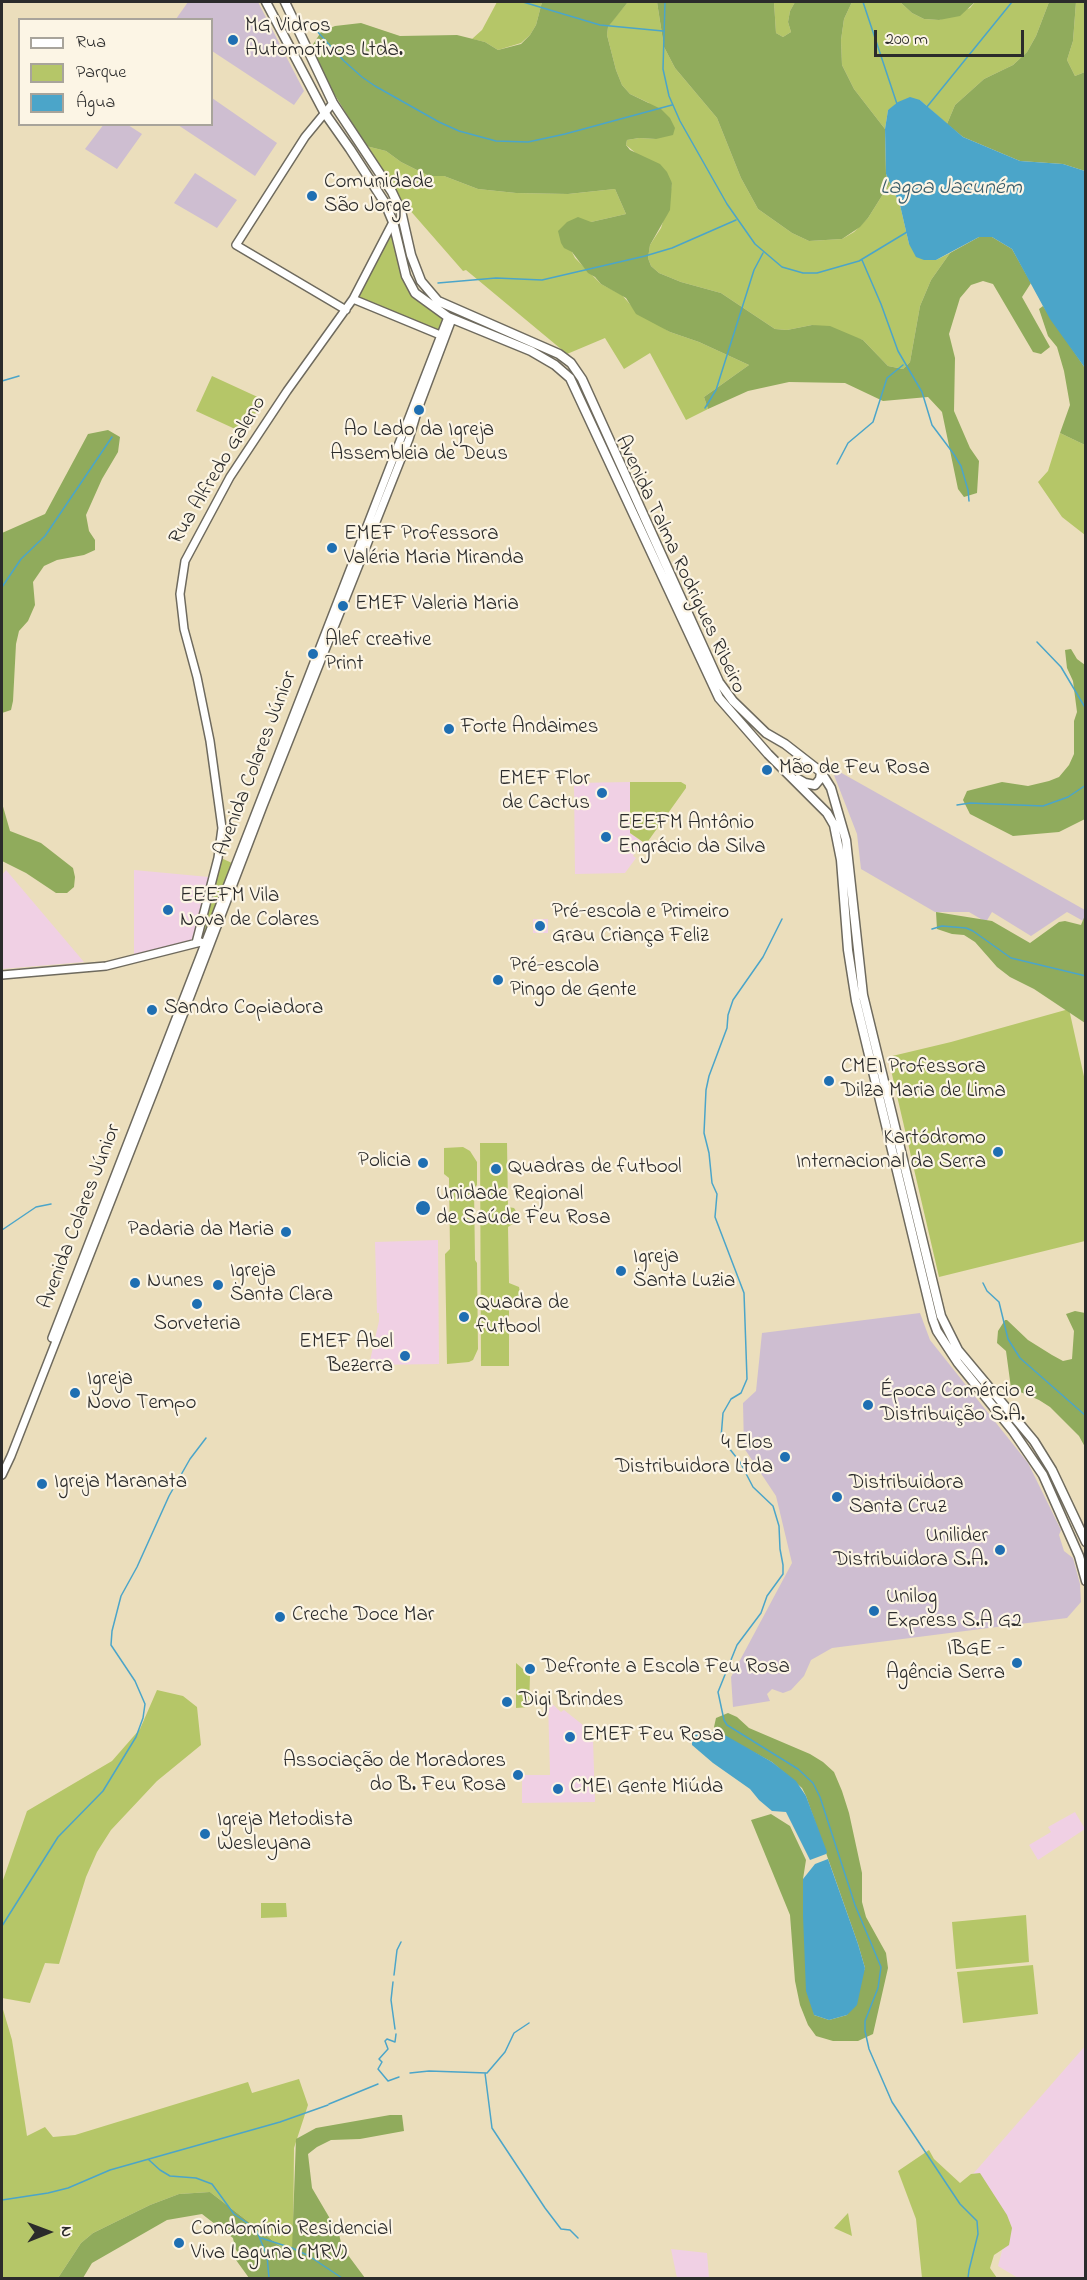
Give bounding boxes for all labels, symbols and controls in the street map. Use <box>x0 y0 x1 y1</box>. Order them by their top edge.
place label: MG Vidros Automotivos Ltda. <box>245 15 403 65</box>
legend <box>18 18 213 126</box>
scale bar <box>877 18 1027 56</box>
text: 200 m <box>885 27 928 53</box>
text: Rua <box>76 30 106 56</box>
marker: MG Vidros Automotivos Ltda. <box>226 33 240 47</box>
text: Parque <box>76 60 126 86</box>
text: Água <box>76 90 115 116</box>
place label: Comunidade São Jorge <box>324 171 433 221</box>
water label: Lagoa Jacuném <box>880 176 1022 202</box>
marker: Comunidade São Jorge <box>305 189 319 203</box>
street label: Rua Alfredo Galeno <box>165 392 273 550</box>
marker: Ao Lado da Igreja Assembleia de Deus <box>412 403 426 417</box>
place label: Ao Lado da Igreja Assembleia de Deus <box>330 419 508 469</box>
street label: Avenida Talma Rodrigues Ribeiro <box>608 432 750 698</box>
place label: EMEF Professora Valéria Maria Miranda <box>344 523 524 573</box>
marker: EMEF Professora Valéria Maria Miranda <box>325 541 339 555</box>
place label: EMEF Valeria Maria <box>355 593 519 619</box>
marker: EMEF Valeria Maria <box>336 599 350 613</box>
place label: Alef creative Print <box>325 629 431 679</box>
marker: Alef creative Print <box>306 647 320 661</box>
street label: Avenida Colares Júnior <box>210 668 304 860</box>
place label: Forte Andaimes <box>461 716 598 742</box>
marker: Forte Andaimes <box>442 722 456 736</box>
place label: Mão de Feu Rosa <box>779 757 930 783</box>
marker: Mão de Feu Rosa <box>760 763 774 777</box>
place label: EMEF Flor de Cactus <box>498 768 590 818</box>
marker: EMEF Flor de Cactus <box>595 786 609 800</box>
place label: EEEFM Antônio Engrácio da Silva <box>618 812 766 862</box>
marker: EEEFM Antônio Engrácio da Silva <box>599 830 613 844</box>
place label: EEEFM Vila Nova de Colares <box>180 885 320 935</box>
place label: Pré-escola e Primeiro Grau Criança Feliz <box>552 901 729 951</box>
marker: EEEFM Vila Nova de Colares <box>161 903 175 917</box>
marker: Pré-escola e Primeiro Grau Criança Feliz <box>533 919 547 933</box>
place label: Pré-escola Pingo de Gente <box>510 955 637 1005</box>
marker: Pré-escola Pingo de Gente <box>491 973 505 987</box>
place label: Sandro Copiadora <box>164 997 323 1023</box>
marker: Sandro Copiadora <box>145 1003 159 1017</box>
place label: CMEI Professora Dilza Maria de Lima <box>841 1056 1006 1106</box>
marker: CMEI Professora Dilza Maria de Lima <box>822 1074 836 1088</box>
street label: Avenida Colares Júnior <box>34 1121 128 1313</box>
place label: Kartódromo Internacional da Serra <box>796 1127 986 1177</box>
marker: Kartódromo Internacional da Serra <box>991 1145 1005 1159</box>
place label: Policia <box>358 1150 411 1176</box>
marker: Policia <box>416 1156 430 1170</box>
place label: Quadras de futbool <box>508 1156 681 1182</box>
marker: Quadras de futbool <box>489 1162 503 1176</box>
place label: Unidade Regional de Saúde Feu Rosa <box>436 1183 610 1233</box>
marker: Unidade Regional de Saúde Feu Rosa <box>414 1199 432 1217</box>
place label: Padaria da Maria <box>128 1219 274 1245</box>
marker: Padaria da Maria <box>279 1225 293 1239</box>
place label: Igreja Santa Luzia <box>633 1246 735 1296</box>
place label: Igreja Santa Clara <box>230 1260 333 1310</box>
marker: Igreja Santa Luzia <box>614 1264 628 1278</box>
place label: Nunes <box>147 1270 204 1296</box>
marker: Nunes <box>128 1276 142 1290</box>
marker: Igreja Santa Clara <box>211 1278 225 1292</box>
place label: Quadra de futbool <box>476 1292 569 1342</box>
marker: Sorveteria <box>190 1297 204 1311</box>
marker: Quadra de futbool <box>457 1310 471 1324</box>
place label: Sorveteria <box>153 1313 241 1339</box>
place label: EMEF Abel Bezerra <box>299 1331 393 1381</box>
marker: EMEF Abel Bezerra <box>398 1349 412 1363</box>
place label: Igreja Novo Tempo <box>87 1368 196 1418</box>
place label: Época Comércio e Distribuição S.A. <box>880 1380 1034 1430</box>
marker: Igreja Novo Tempo <box>68 1386 82 1400</box>
marker: Época Comércio e Distribuição S.A. <box>861 1398 875 1412</box>
place label: 4 Elos Distribuidora Ltda <box>615 1432 773 1482</box>
marker: 4 Elos Distribuidora Ltda <box>778 1450 792 1464</box>
place label: Igreja Maranata <box>54 1471 187 1497</box>
place label: Distribuidora Santa Cruz <box>849 1472 964 1522</box>
marker: Igreja Maranata <box>35 1477 49 1491</box>
marker: Distribuidora Santa Cruz <box>830 1490 844 1504</box>
place label: Unilider Distribuidora S.A. <box>833 1525 988 1575</box>
marker: Unilider Distribuidora S.A. <box>993 1543 1007 1557</box>
place label: Unilog Express S.A G2 <box>886 1586 1022 1636</box>
place label: Creche Doce Mar <box>292 1604 434 1630</box>
marker: Unilog Express S.A G2 <box>867 1604 881 1618</box>
marker: Creche Doce Mar <box>273 1610 287 1624</box>
place label: IBGE - Agência Serra <box>886 1638 1005 1688</box>
place label: Defronte a Escola Feu Rosa <box>542 1656 790 1682</box>
marker: IBGE - Agência Serra <box>1010 1656 1024 1670</box>
marker: Defronte a Escola Feu Rosa <box>523 1662 537 1676</box>
place label: Digi Brindes <box>519 1689 623 1715</box>
marker: Digi Brindes <box>500 1695 514 1709</box>
place label: EMEF Feu Rosa <box>582 1724 724 1750</box>
marker: EMEF Feu Rosa <box>563 1730 577 1744</box>
place label: Associação de Moradores do B. Feu Rosa <box>283 1750 506 1800</box>
marker: Associação de Moradores do B. Feu Rosa <box>511 1768 525 1782</box>
place label: CMEI Gente Miúda <box>570 1776 723 1802</box>
marker: CMEI Gente Miúda <box>551 1782 565 1796</box>
place label: Igreja Metodista Wesleyana <box>217 1809 353 1859</box>
marker: Igreja Metodista Wesleyana <box>198 1827 212 1841</box>
north arrow <box>18 2202 78 2262</box>
place label: Condomínio Residencial Viva Laguna (MRV) <box>191 2218 392 2268</box>
text: N <box>54 2226 78 2237</box>
marker: Condomínio Residencial Viva Laguna (MRV) <box>172 2236 186 2250</box>

